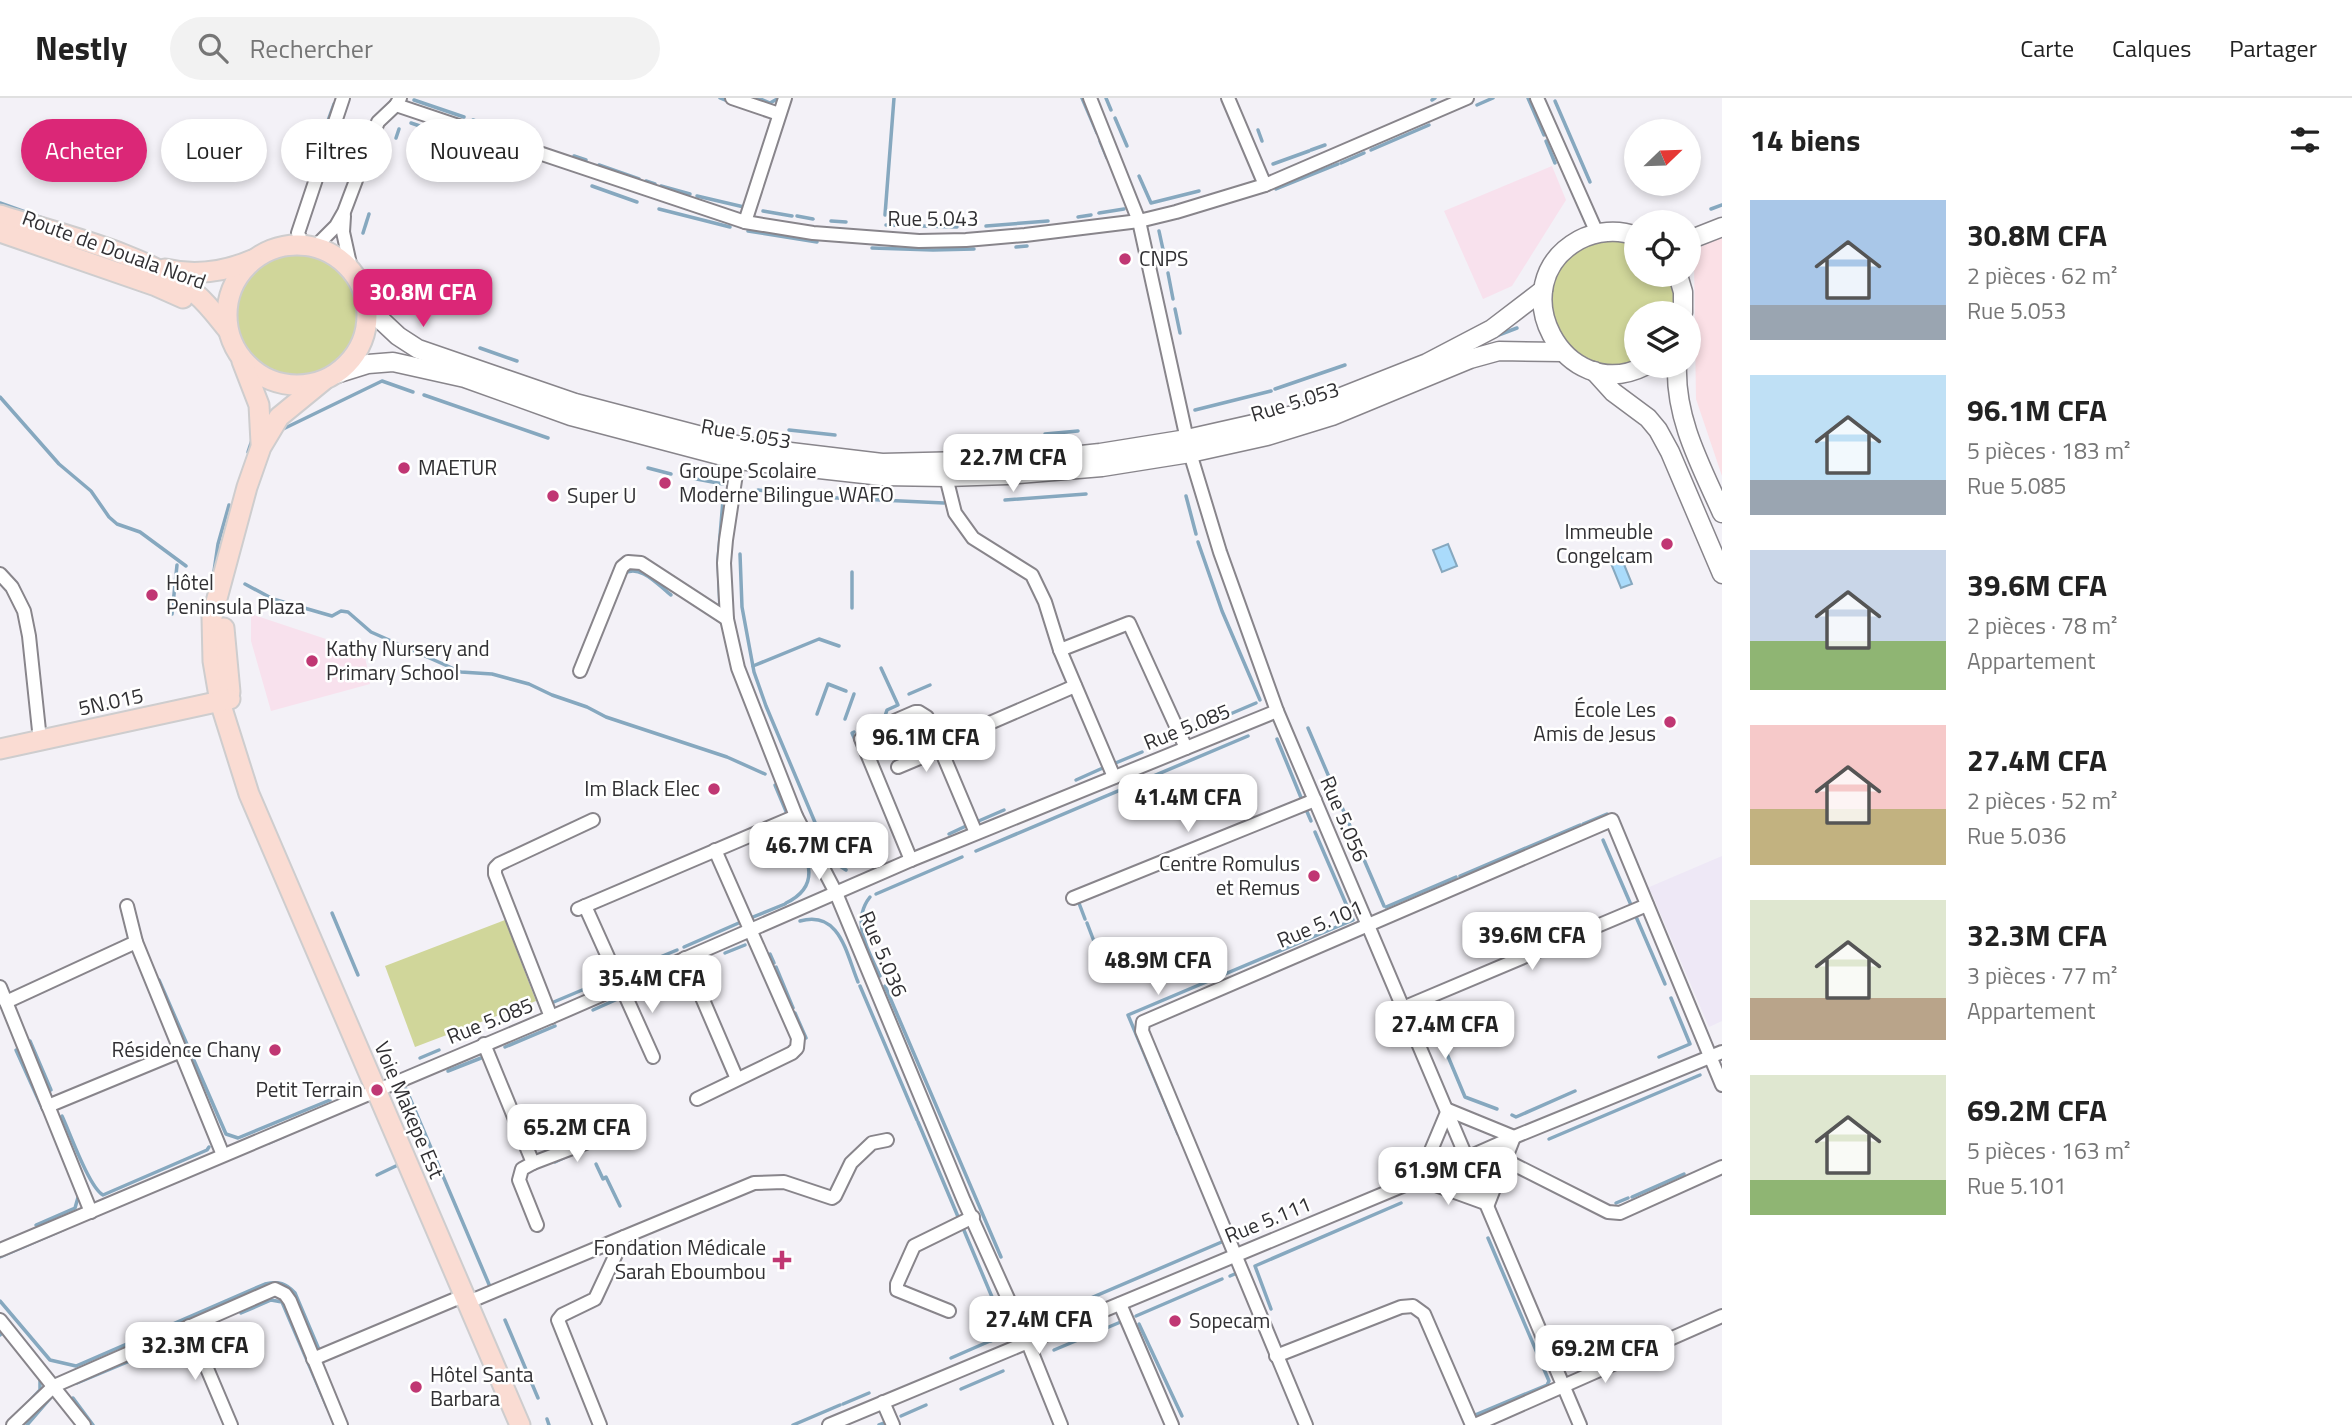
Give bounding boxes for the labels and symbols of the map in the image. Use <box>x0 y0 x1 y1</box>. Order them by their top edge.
north arrow <box>1624 119 1701 196</box>
street label: Route de Douala Nord <box>18 201 211 297</box>
street label: Rue 5.043 <box>888 202 978 234</box>
place label: CNPS <box>1139 242 1188 274</box>
marker: CNPS <box>1117 251 1133 267</box>
pin: 30.8M CFA <box>343 270 503 329</box>
street label: Rue 5.053 <box>1247 372 1343 430</box>
street label: Rue 5.053 <box>699 409 794 457</box>
pin: 22.7M CFA <box>933 434 1093 494</box>
place label: MAETUR <box>418 451 497 483</box>
place label: Groupe Scolaire Moderne Bilingue WAFO <box>679 454 894 510</box>
marker: MAETUR <box>396 460 412 476</box>
marker: Groupe Scolaire Moderne Bilingue WAFO <box>657 475 673 491</box>
place label: Super U <box>567 479 637 511</box>
marker: Super U <box>545 488 561 504</box>
place label: Immeuble Congelcam <box>1556 515 1653 571</box>
marker: Immeuble Congelcam <box>1659 536 1675 552</box>
place label: Hôtel Peninsula Plaza <box>166 566 305 622</box>
marker: Hôtel Peninsula Plaza <box>144 587 160 603</box>
place label: Kathy Nursery and Primary School <box>326 632 490 688</box>
marker: Kathy Nursery and Primary School <box>304 653 320 669</box>
street label: 5N.015 <box>75 679 146 724</box>
place label: École Les Amis de Jesus <box>1533 693 1656 749</box>
street label: Rue 5.085 <box>1139 694 1235 758</box>
pin: 96.1M CFA <box>846 714 1006 774</box>
marker: École Les Amis de Jesus <box>1662 714 1678 730</box>
street label: Rue 5.056 <box>1312 771 1377 867</box>
place label: Im Black Elec <box>584 772 700 804</box>
pin: 41.4M CFA <box>1108 774 1268 834</box>
marker: Im Black Elec <box>706 781 722 797</box>
pin: 46.7M CFA <box>739 822 899 882</box>
place label: Centre Romulus et Remus <box>1159 847 1300 903</box>
marker: Centre Romulus et Remus <box>1306 868 1322 884</box>
street label: Rue 5.101 <box>1272 891 1368 956</box>
street label: Rue 5.036 <box>851 906 916 1002</box>
pin: 39.6M CFA <box>1452 912 1612 972</box>
pin: 48.9M CFA <box>1078 937 1238 997</box>
pin: 35.4M CFA <box>572 956 732 1015</box>
street label: Rue 5.085 <box>442 988 538 1052</box>
pin: 27.4M CFA <box>1365 1002 1525 1061</box>
place label: Résidence Chany <box>112 1033 261 1065</box>
street label: Voie Makepe Est <box>367 1036 453 1184</box>
marker: Résidence Chany <box>267 1042 283 1058</box>
place label: Petit Terrain <box>255 1073 363 1105</box>
marker: Petit Terrain <box>369 1082 385 1098</box>
pin: 65.2M CFA <box>497 1104 657 1164</box>
pin: 61.9M CFA <box>1368 1148 1528 1207</box>
street label: Rue 5.111 <box>1220 1187 1316 1251</box>
place label: Fondation Médicale Sarah Eboumbou <box>593 1231 766 1287</box>
marker: Fondation Médicale Sarah Eboumbou <box>772 1250 792 1270</box>
pin: 27.4M CFA <box>959 1296 1119 1356</box>
place label: Sopecam <box>1189 1304 1270 1336</box>
marker: Sopecam <box>1167 1313 1183 1329</box>
pin: 32.3M CFA <box>115 1322 275 1382</box>
pin: 69.2M CFA <box>1525 1326 1685 1385</box>
place label: Hôtel Santa Barbara <box>430 1358 534 1414</box>
marker: Hôtel Santa Barbara <box>408 1379 424 1395</box>

